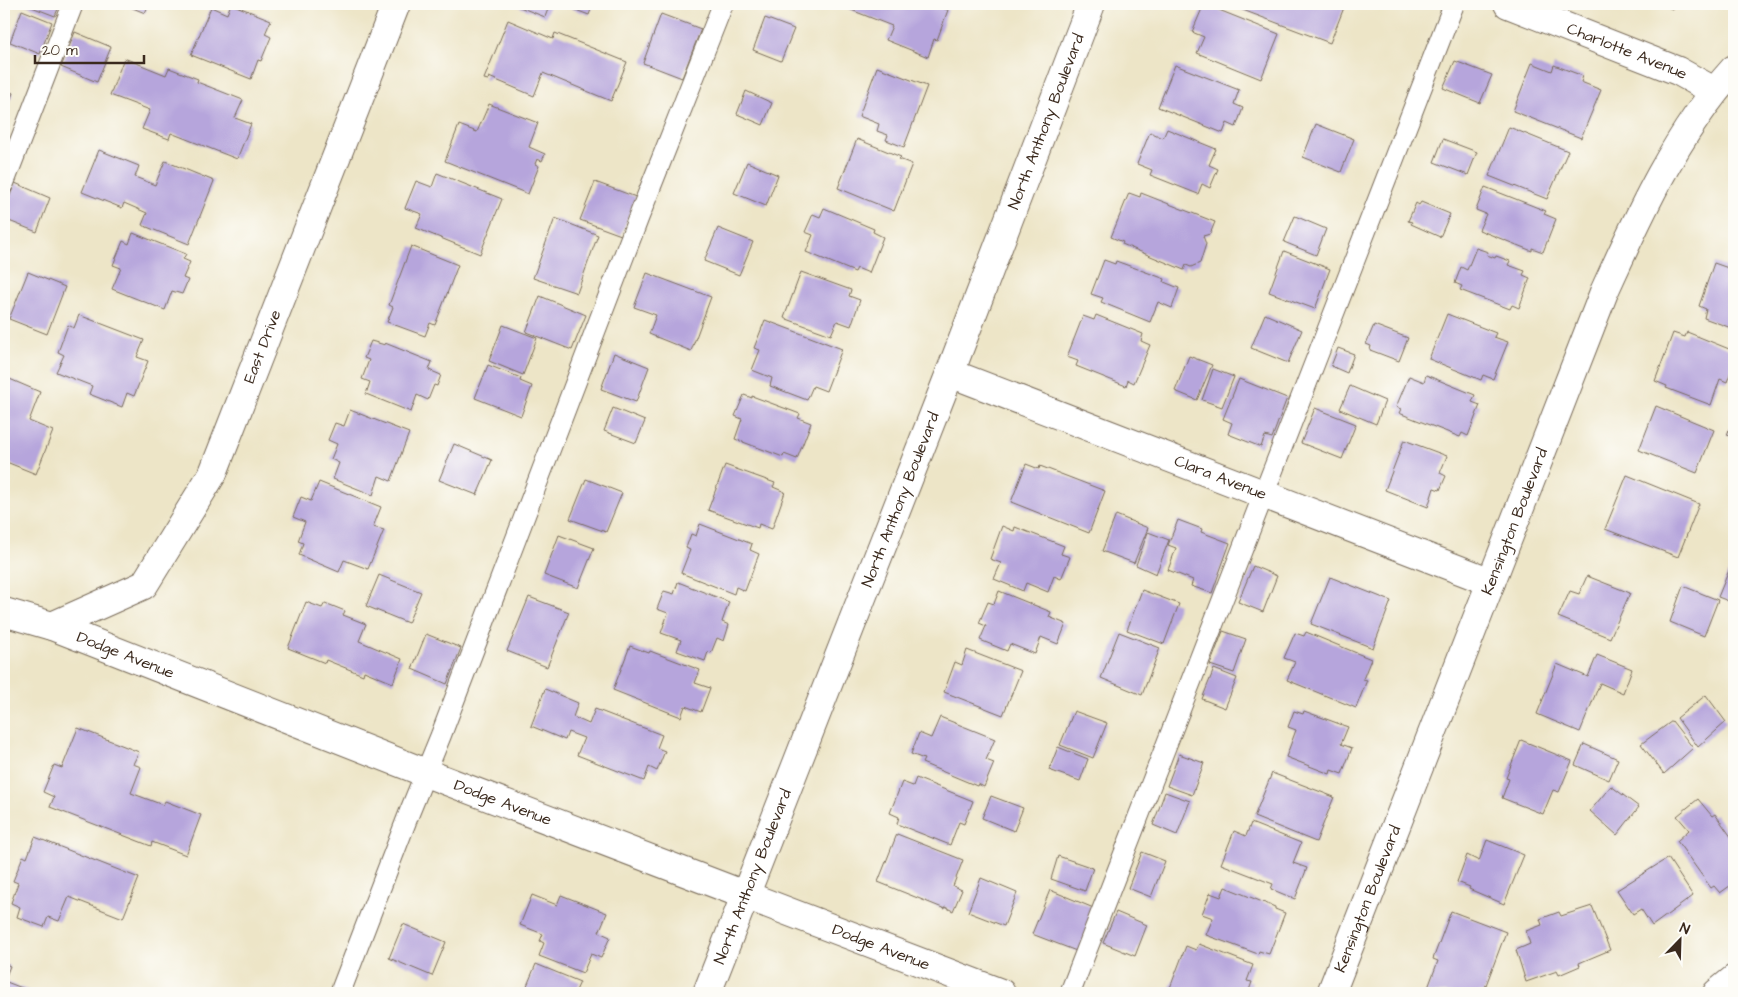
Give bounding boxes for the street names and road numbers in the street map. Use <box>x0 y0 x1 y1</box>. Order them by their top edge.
street label: Charlotte Avenue <box>1564 17 1692 85</box>
street label: North Anthony Boulevard <box>1002 31 1090 213</box>
street label: East Drive <box>238 306 287 386</box>
street label: North Anthony Boulevard <box>856 409 945 590</box>
street label: Kensington Boulevard <box>1476 445 1553 598</box>
street label: Clara Avenue <box>1171 450 1270 505</box>
street label: Dodge Avenue <box>74 626 178 684</box>
street label: Dodge Avenue <box>451 774 555 831</box>
street label: North Anthony Boulevard <box>708 786 797 968</box>
street label: Kensington Boulevard <box>1329 822 1406 976</box>
street label: Dodge Avenue <box>829 918 933 976</box>

